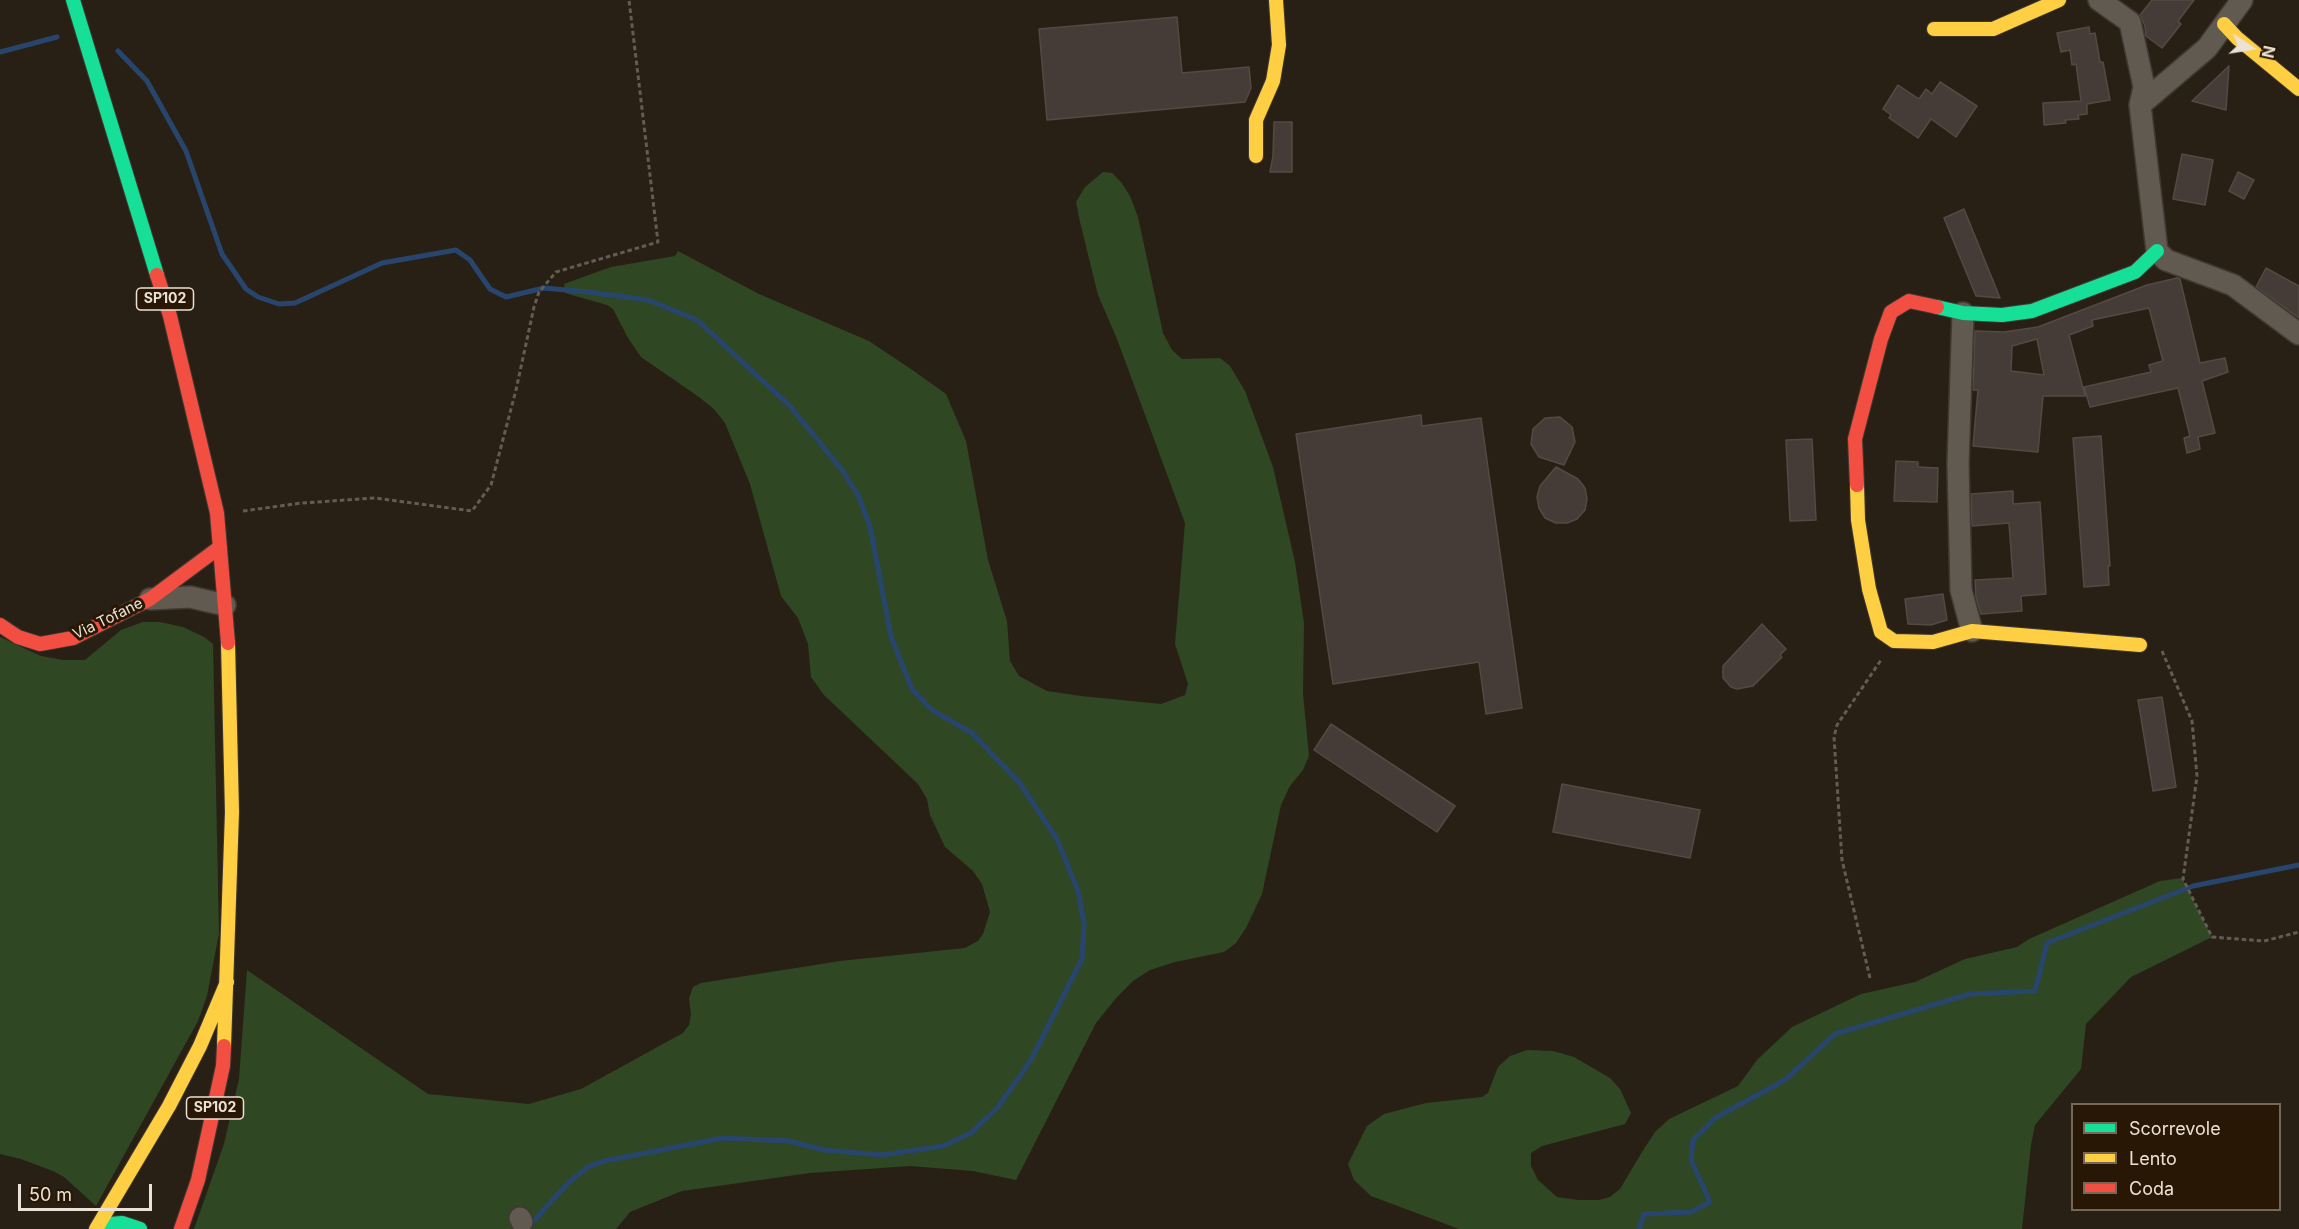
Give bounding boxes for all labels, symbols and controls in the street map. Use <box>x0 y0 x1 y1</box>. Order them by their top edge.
north arrow <box>2221 18 2281 78</box>
text: N <box>2258 44 2280 60</box>
road number: SP102 <box>136 288 194 310</box>
street label: Via Tofane <box>70 594 146 644</box>
road number: SP102 <box>186 1097 244 1119</box>
legend <box>2071 1103 2281 1211</box>
text: Scorrevole <box>2129 1118 2221 1139</box>
text: Lento <box>2129 1148 2177 1169</box>
scale bar <box>21 1172 154 1210</box>
text: Coda <box>2129 1178 2174 1199</box>
text: 50 m <box>29 1184 72 1205</box>

